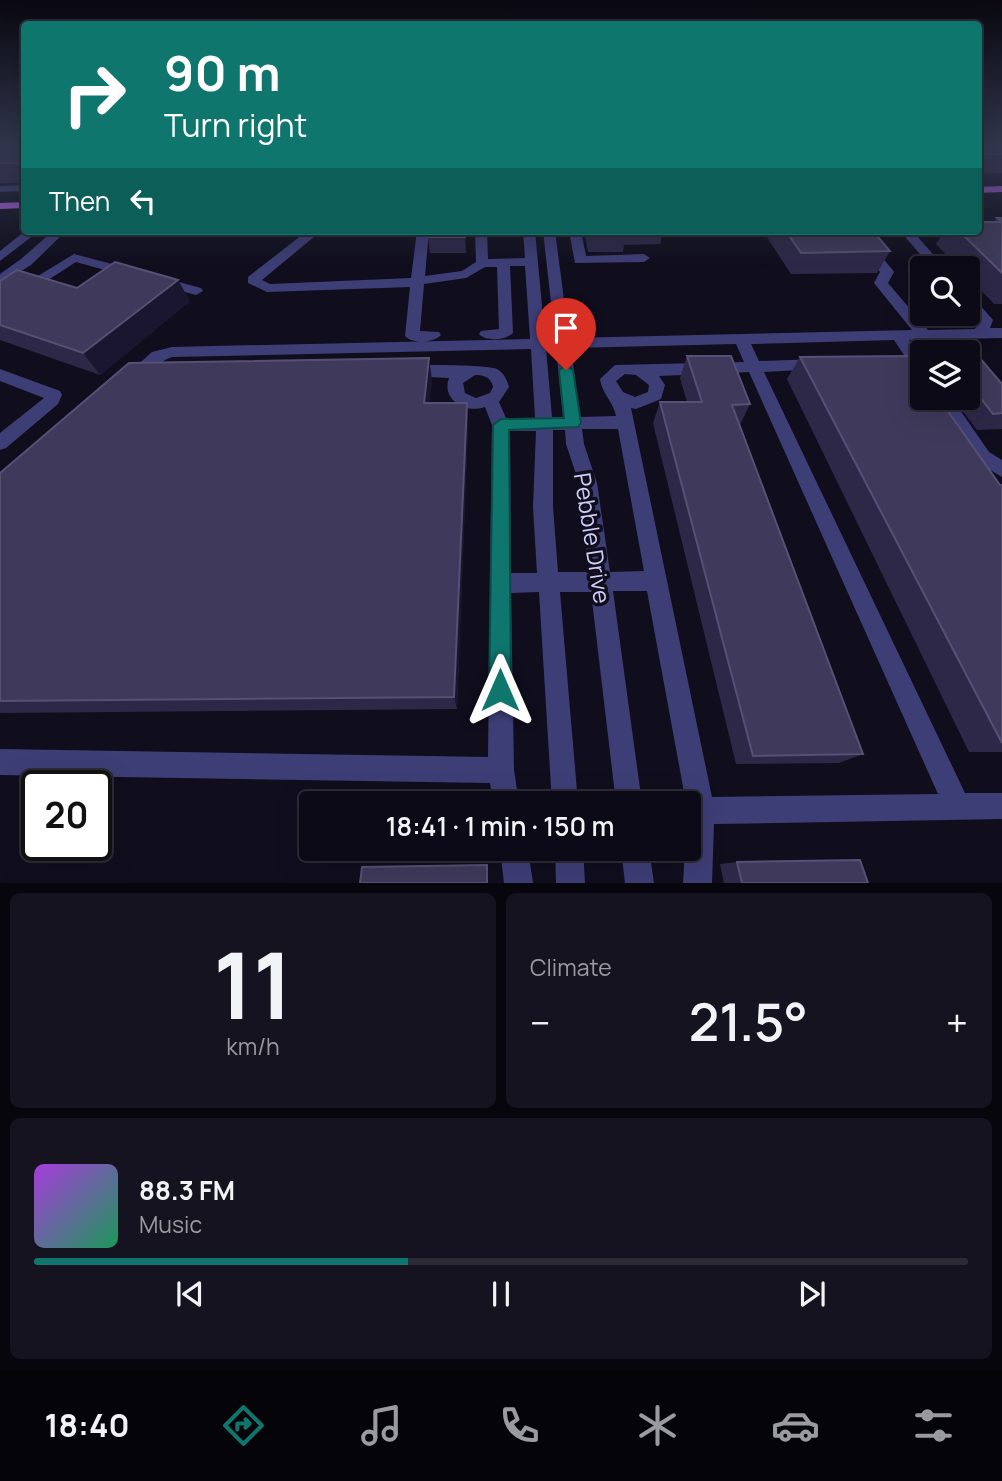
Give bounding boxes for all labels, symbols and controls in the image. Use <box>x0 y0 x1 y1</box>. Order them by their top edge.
text: 90 m <box>164 39 281 106</box>
icon: right <box>49 49 140 140</box>
text: Turn right <box>164 103 307 147</box>
icon: left <box>124 182 162 220</box>
text: Then <box>49 183 110 219</box>
map controls <box>910 256 980 410</box>
button: search <box>910 256 980 326</box>
pin <box>536 298 596 370</box>
icon: arrive <box>547 309 585 347</box>
button: layers <box>910 340 980 410</box>
street label: Pebble Drive <box>567 470 619 606</box>
position arrow <box>463 653 537 727</box>
speed limit sign: 20 <box>21 770 112 861</box>
text: 18:41 · 1 min · 150 m <box>386 808 614 844</box>
text: 11 <box>213 922 293 1046</box>
text: Climate <box>530 951 612 983</box>
text: 21.5° <box>689 986 808 1057</box>
text: − <box>530 996 551 1048</box>
text: + <box>946 996 968 1048</box>
text: km/h <box>226 1030 280 1062</box>
text: 88.3 FM <box>139 1172 235 1208</box>
text: Music <box>139 1208 202 1240</box>
icon: previous <box>171 1275 209 1313</box>
icon: pause <box>482 1275 520 1313</box>
icon: next <box>793 1275 831 1313</box>
icon: directions <box>219 1401 268 1450</box>
icon: music <box>357 1401 406 1450</box>
icon: phone <box>495 1401 544 1450</box>
icon: climate <box>633 1401 682 1450</box>
icon: car <box>771 1401 820 1450</box>
icon: filters <box>909 1401 958 1450</box>
text: 18:40 <box>44 1403 130 1447</box>

